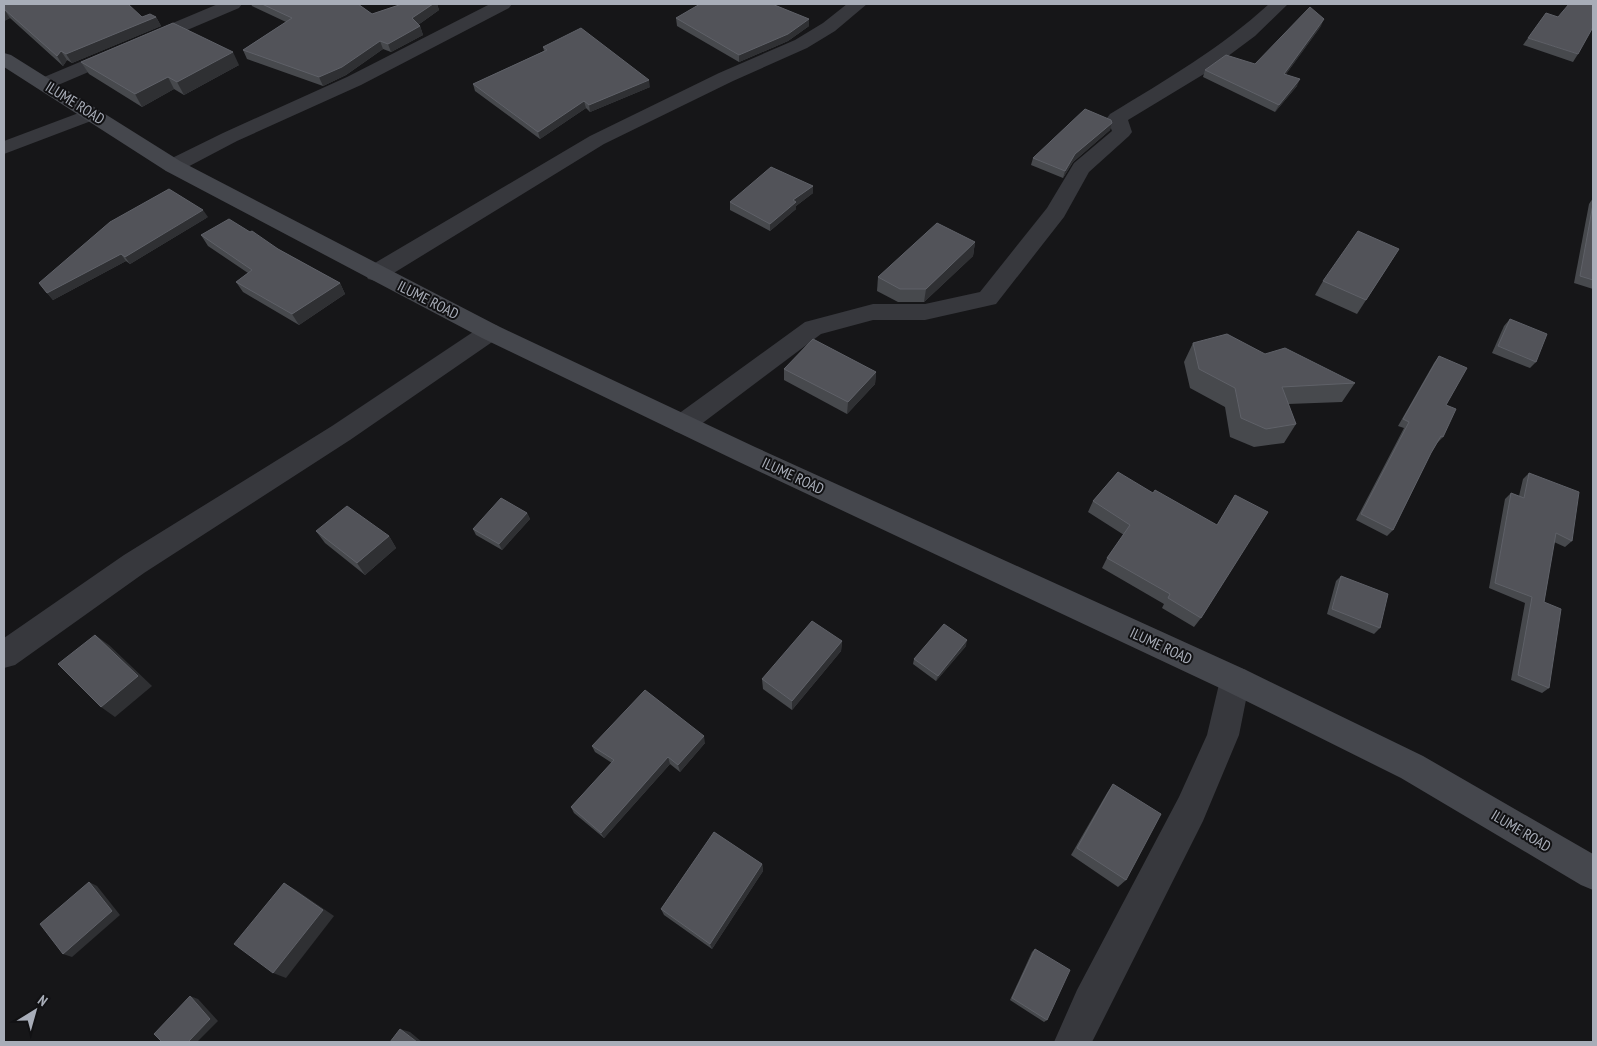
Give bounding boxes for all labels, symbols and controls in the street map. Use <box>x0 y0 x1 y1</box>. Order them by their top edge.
street label: ILUME ROAD <box>42 77 109 128</box>
street label: ILUME ROAD <box>394 276 462 323</box>
street label: ILUME ROAD <box>759 453 827 498</box>
street label: ILUME ROAD <box>1127 623 1195 668</box>
street label: ILUME ROAD <box>1488 805 1555 856</box>
north arrow <box>10 986 60 1036</box>
text: N <box>34 991 51 1010</box>

